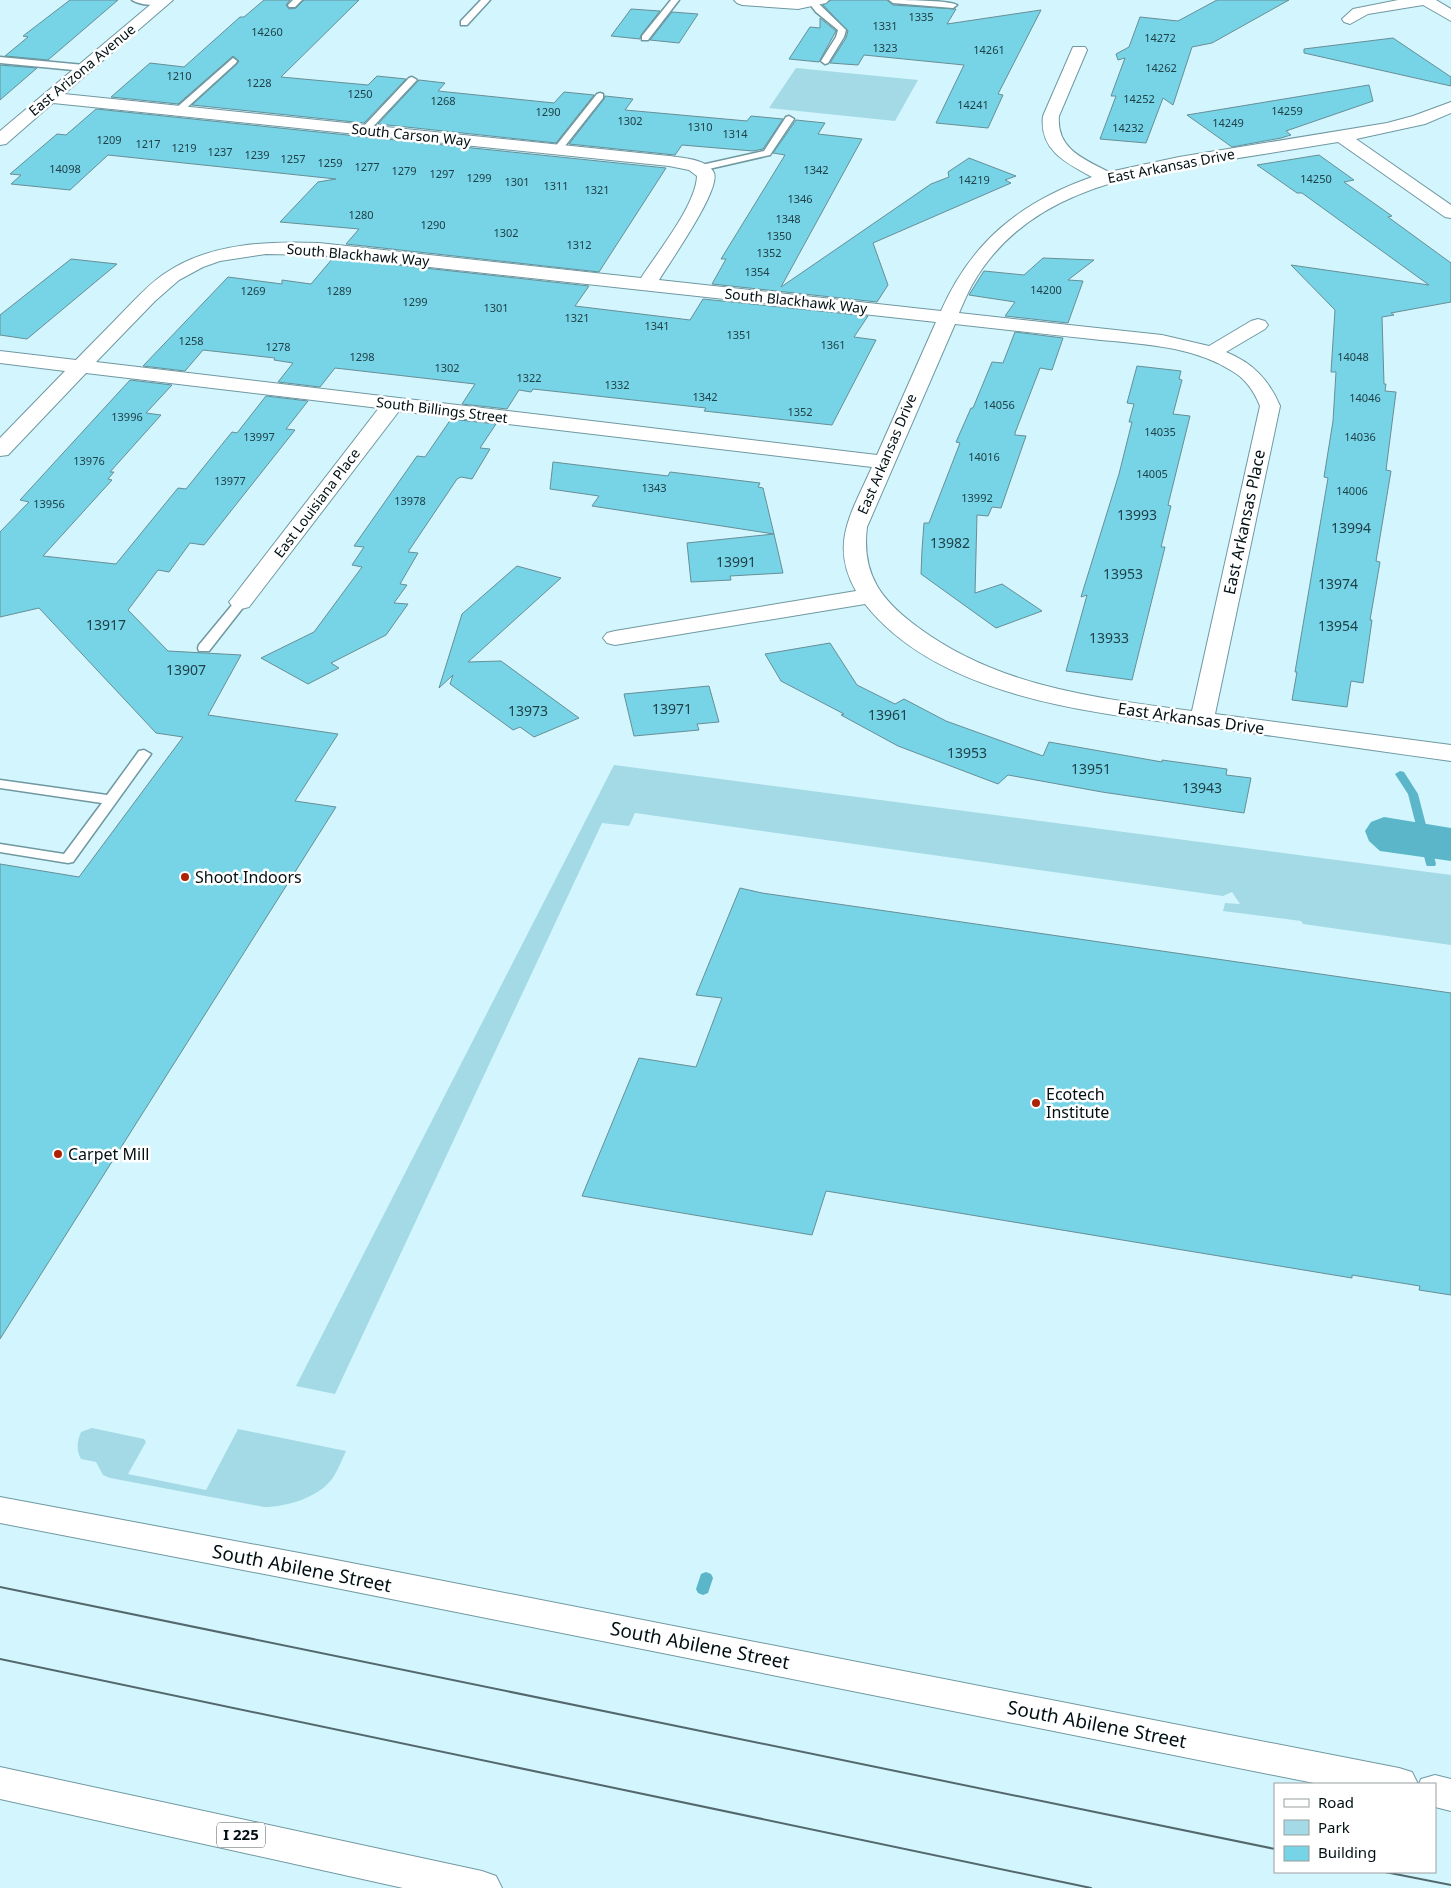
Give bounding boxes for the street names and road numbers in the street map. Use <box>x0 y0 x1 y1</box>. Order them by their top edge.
street label: East Arizona Avenue <box>24 19 139 120</box>
street label: South Carson Way <box>350 119 472 150</box>
street label: East Arkansas Drive <box>1106 144 1236 187</box>
street label: South Blackhawk Way <box>286 239 431 270</box>
street label: South Blackhawk Way <box>724 284 869 318</box>
street label: East Arkansas Drive <box>853 391 921 517</box>
street label: South Billings Street <box>375 392 509 427</box>
street label: East Louisiana Place <box>269 444 364 561</box>
street label: East Arkansas Place <box>1218 447 1270 597</box>
street label: East Arkansas Drive <box>1116 697 1266 739</box>
street label: South Abilene Street <box>210 1538 394 1598</box>
street label: South Abilene Street <box>608 1615 792 1675</box>
street label: South Abilene Street <box>1005 1694 1189 1754</box>
road number: I 225 <box>217 1822 265 1848</box>

